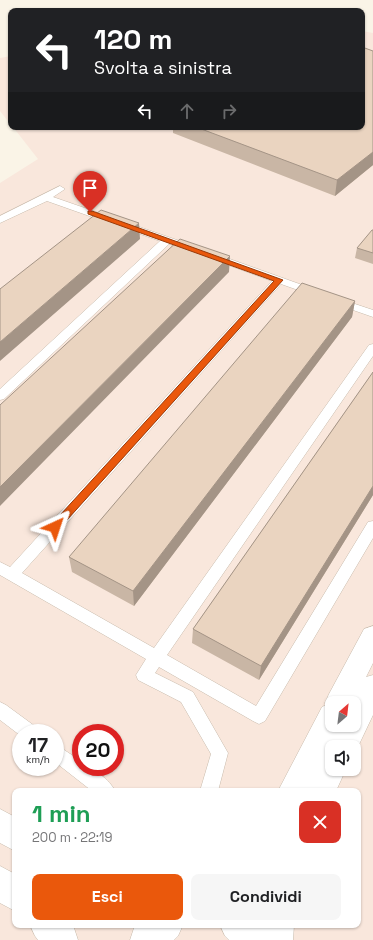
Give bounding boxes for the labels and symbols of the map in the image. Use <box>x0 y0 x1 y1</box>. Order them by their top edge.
pin <box>73 171 107 212</box>
position arrow <box>34 506 76 548</box>
north arrow <box>325 696 361 732</box>
speed limit sign: 20 <box>72 724 124 776</box>

